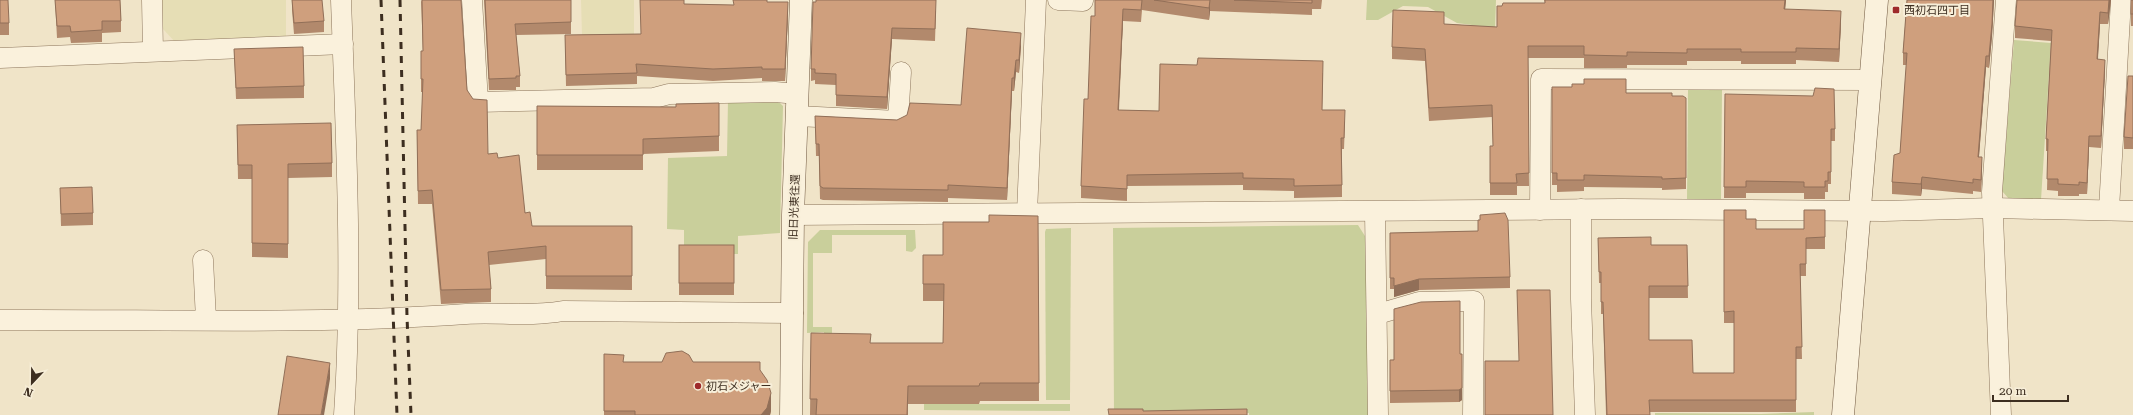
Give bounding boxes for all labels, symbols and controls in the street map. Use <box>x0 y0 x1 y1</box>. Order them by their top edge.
place label: 西初石四丁目 <box>1904 4 1970 17</box>
marker: 西初石四丁目 <box>1891 5 1901 15</box>
street label: 旧日光東往還 <box>787 174 802 240</box>
north arrow <box>12 363 52 403</box>
scale bar <box>1993 377 2068 403</box>
place label: 初石メジャー <box>706 380 771 393</box>
marker: 初石メジャー <box>693 381 703 391</box>
text: N <box>22 384 35 399</box>
text: 20 m <box>1999 384 2026 398</box>

